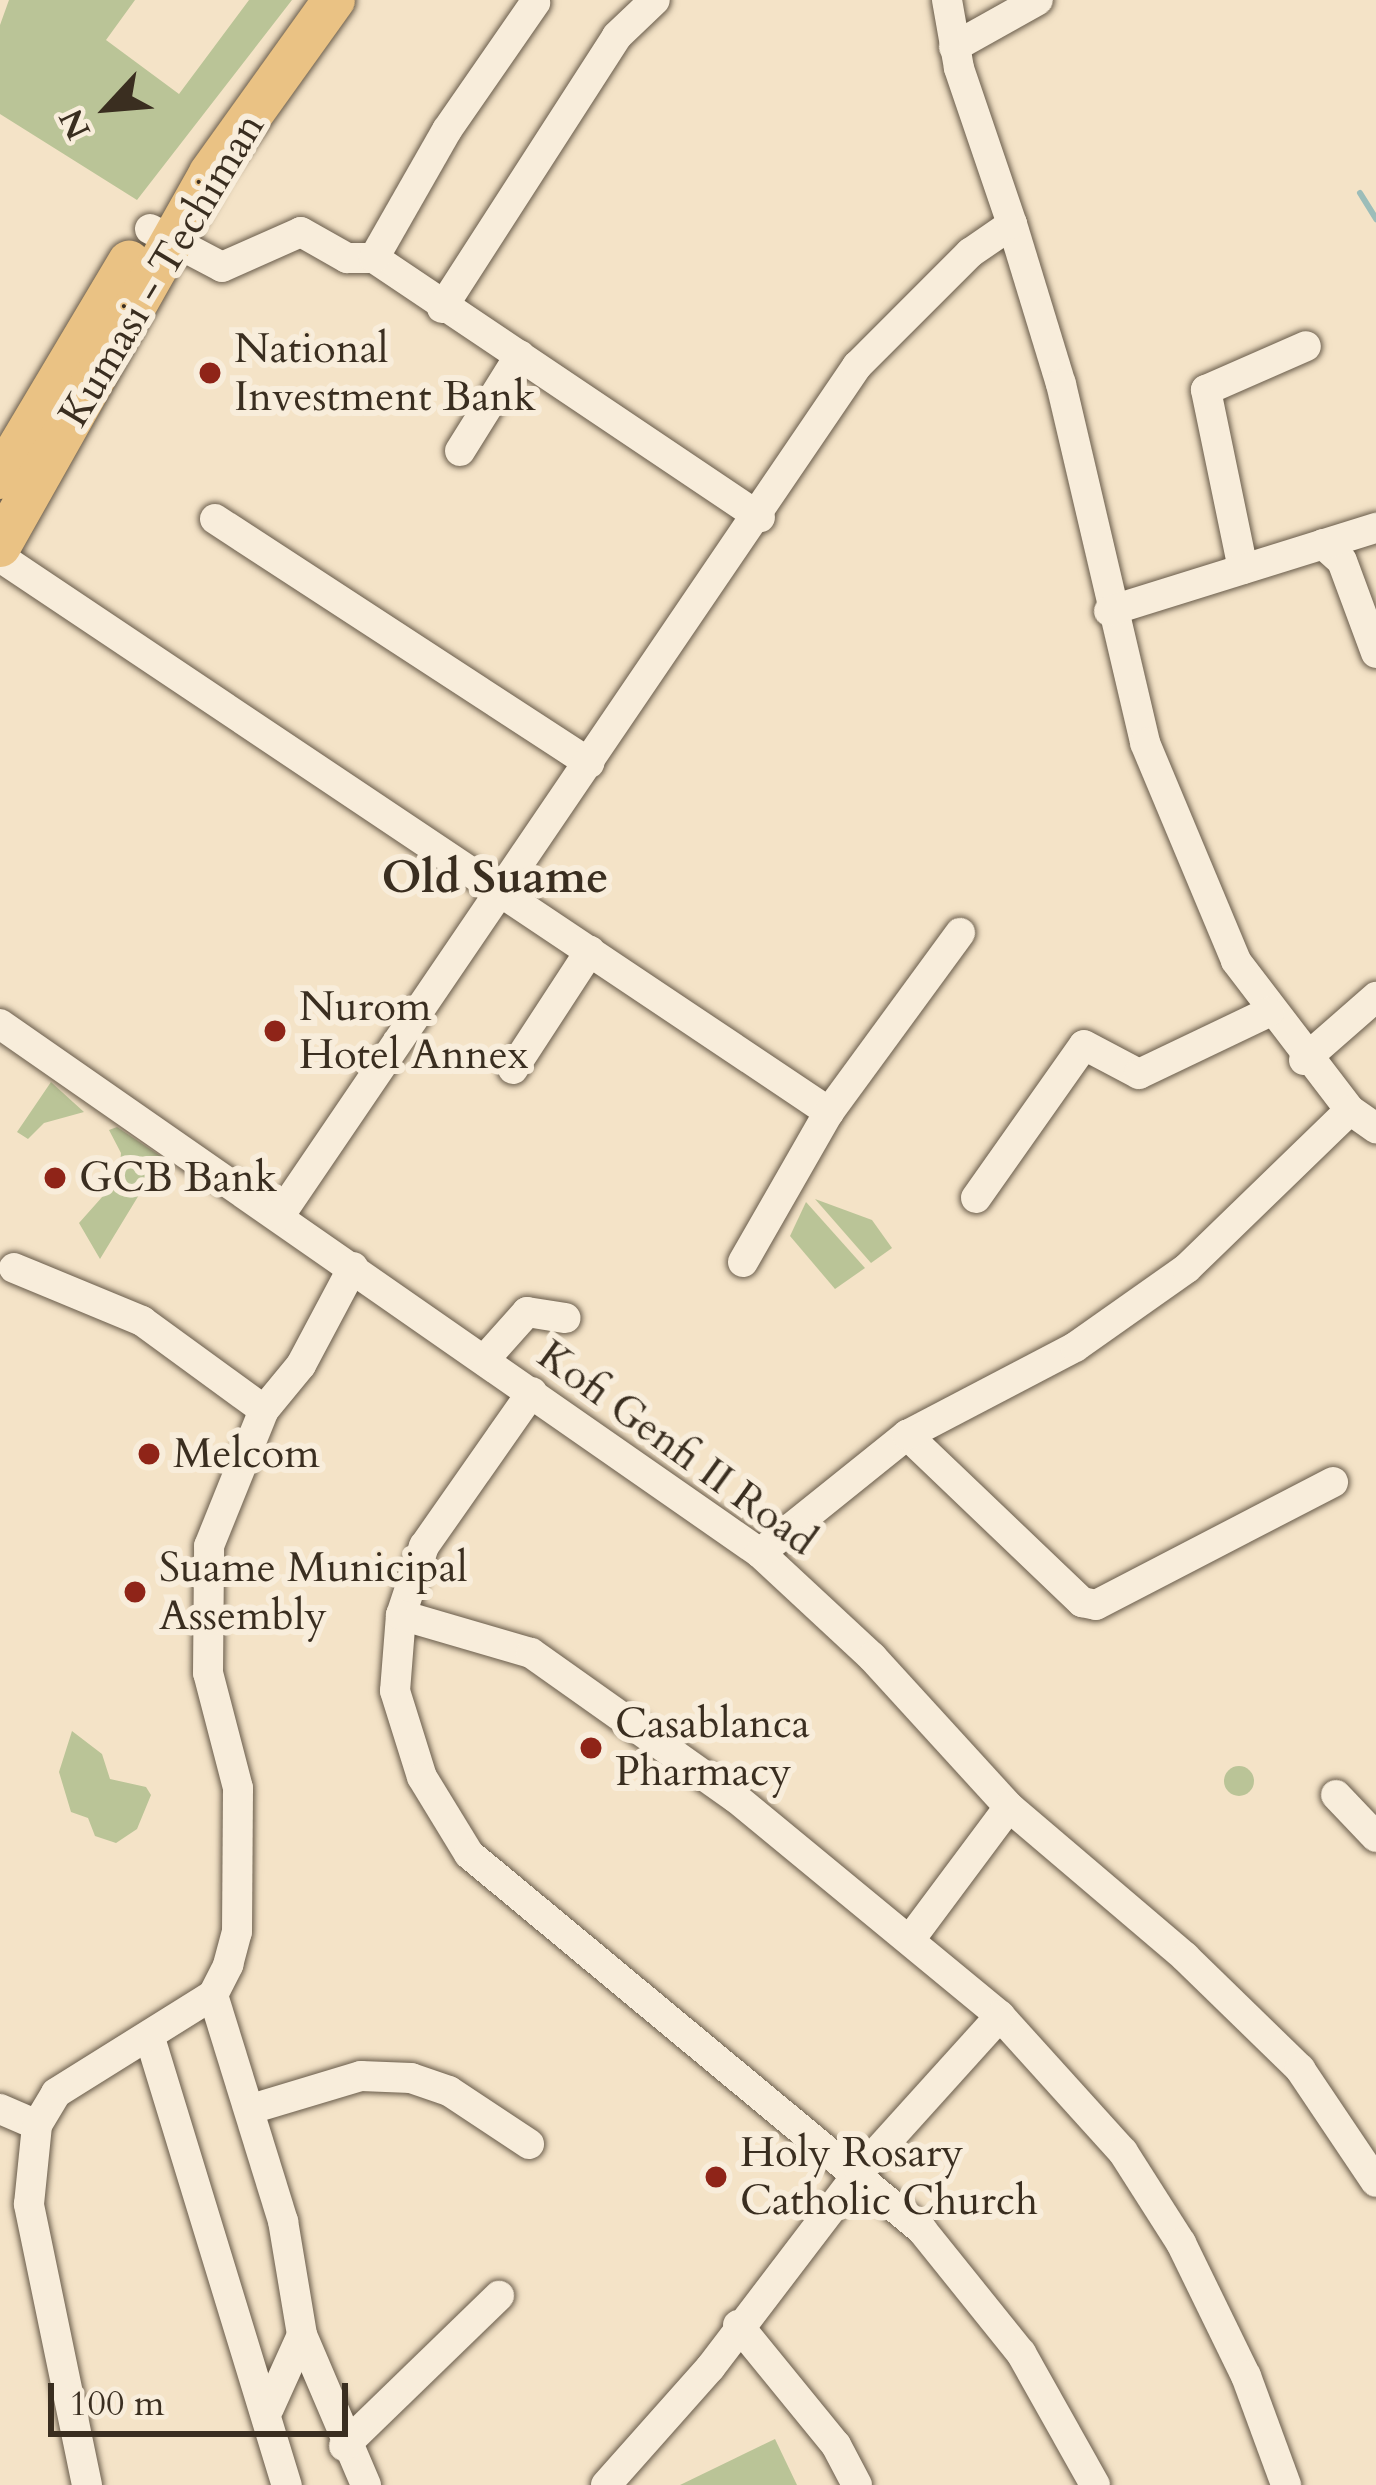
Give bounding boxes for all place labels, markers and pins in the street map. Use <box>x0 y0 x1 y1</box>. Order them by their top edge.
place label: National Investment Bank <box>234 324 536 422</box>
marker: National Investment Bank <box>197 360 223 386</box>
place label: Nurom Hotel Annex <box>299 982 529 1080</box>
marker: Nurom Hotel Annex <box>262 1018 288 1044</box>
place label: GCB Bank <box>79 1153 277 1203</box>
marker: GCB Bank <box>42 1165 68 1191</box>
place label: Melcom <box>173 1429 320 1479</box>
marker: Melcom <box>136 1441 162 1467</box>
place label: Suame Municipal Assembly <box>159 1543 468 1642</box>
marker: Suame Municipal Assembly <box>122 1579 148 1605</box>
place label: Casablanca Pharmacy <box>615 1699 810 1798</box>
marker: Casablanca Pharmacy <box>578 1735 604 1761</box>
place label: Holy Rosary Catholic Church <box>740 2128 1038 2226</box>
marker: Holy Rosary Catholic Church <box>703 2164 729 2190</box>

